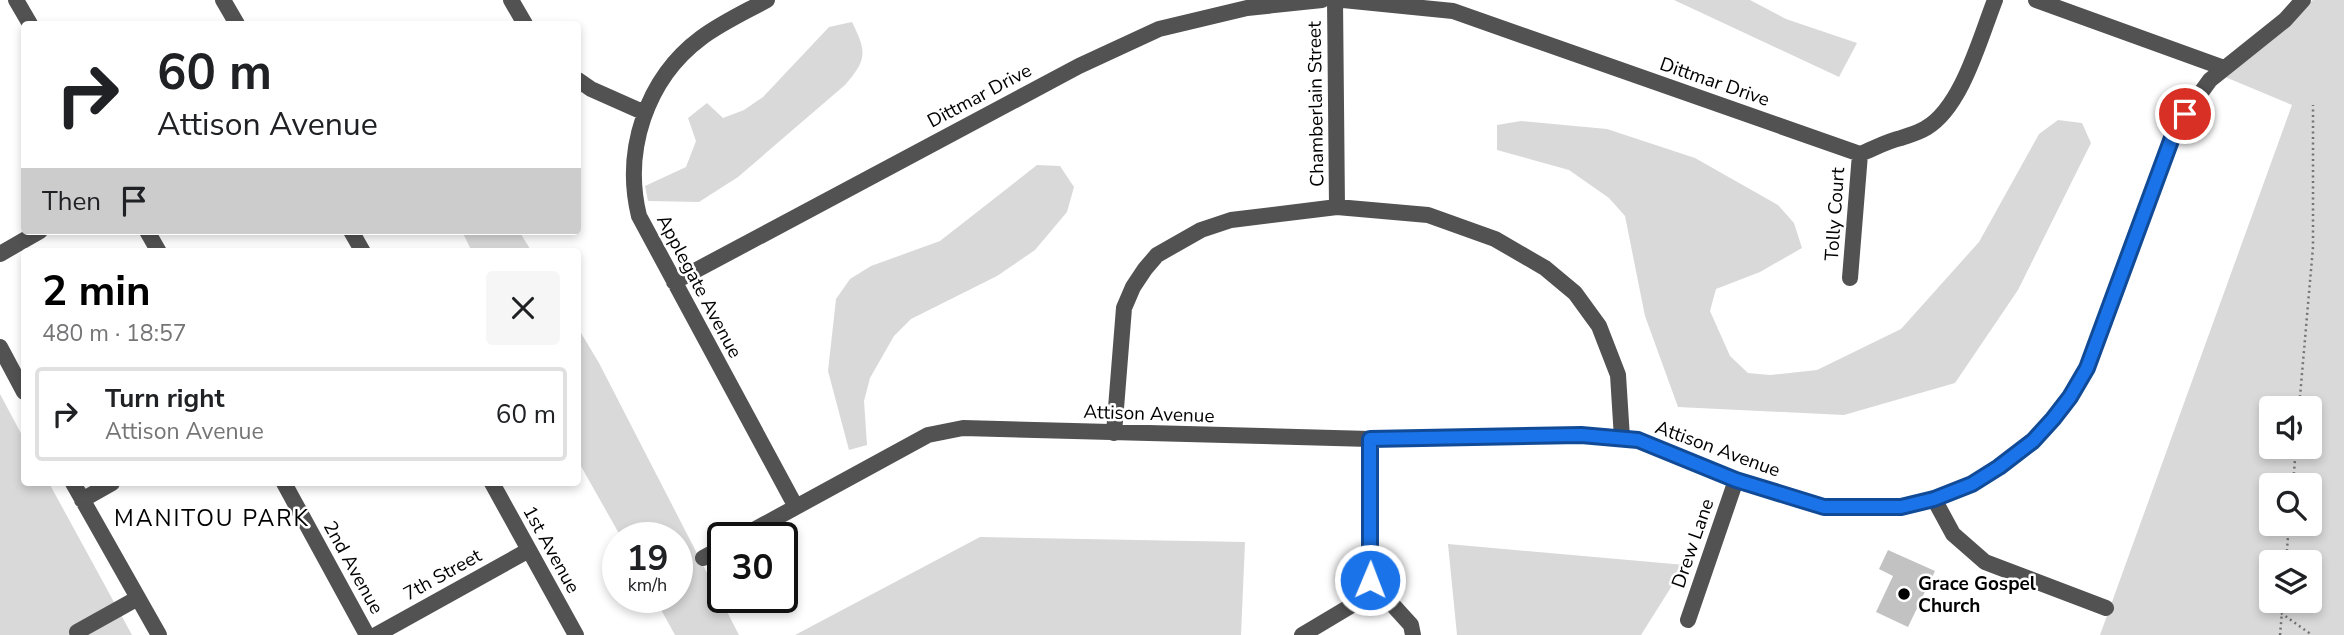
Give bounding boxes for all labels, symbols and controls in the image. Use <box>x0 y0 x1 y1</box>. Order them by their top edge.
street label: Chamberlain Street <box>1302 21 1330 187</box>
text: 60 m <box>157 39 272 106</box>
icon: right <box>42 49 133 140</box>
street label: Dittmar Drive <box>1656 51 1773 113</box>
street label: Dittmar Drive <box>923 57 1036 134</box>
pin <box>2155 84 2215 144</box>
icon: arrive <box>2166 95 2204 133</box>
text: Attison Avenue <box>157 103 378 146</box>
street label: Tolly Court <box>1819 166 1851 262</box>
icon: arrive <box>115 182 153 220</box>
text: Then <box>42 184 101 219</box>
street label: Applegate Avenue <box>650 210 748 363</box>
text: 2 min <box>42 263 151 320</box>
button: close <box>486 271 560 345</box>
text: 480 m · 18:57 <box>42 318 187 349</box>
text: Turn right <box>105 381 224 416</box>
icon: right <box>46 395 84 433</box>
map controls <box>2259 396 2322 613</box>
button: sound <box>2259 396 2322 459</box>
text: 60 m <box>496 397 556 432</box>
street label: Attison Avenue <box>1083 399 1215 429</box>
street label: Attison Avenue <box>1652 414 1784 484</box>
text: Attison Avenue <box>105 416 264 447</box>
button: search <box>2259 473 2322 536</box>
street label: Drew Lane <box>1666 495 1720 591</box>
street label: 1st Avenue <box>516 501 586 598</box>
district label: MANITOU PARK <box>114 503 310 534</box>
street label: 2nd Avenue <box>317 516 389 619</box>
speed limit sign: 30 <box>707 522 798 613</box>
text: 19 <box>626 535 669 582</box>
street label: 7th Street <box>399 543 487 607</box>
position arrow <box>1333 543 1407 617</box>
button: layers <box>2259 550 2322 613</box>
place label: Grace Gospel Church <box>1918 571 2036 619</box>
text: km/h <box>628 573 667 597</box>
marker: Grace Gospel Church <box>1896 586 1912 602</box>

